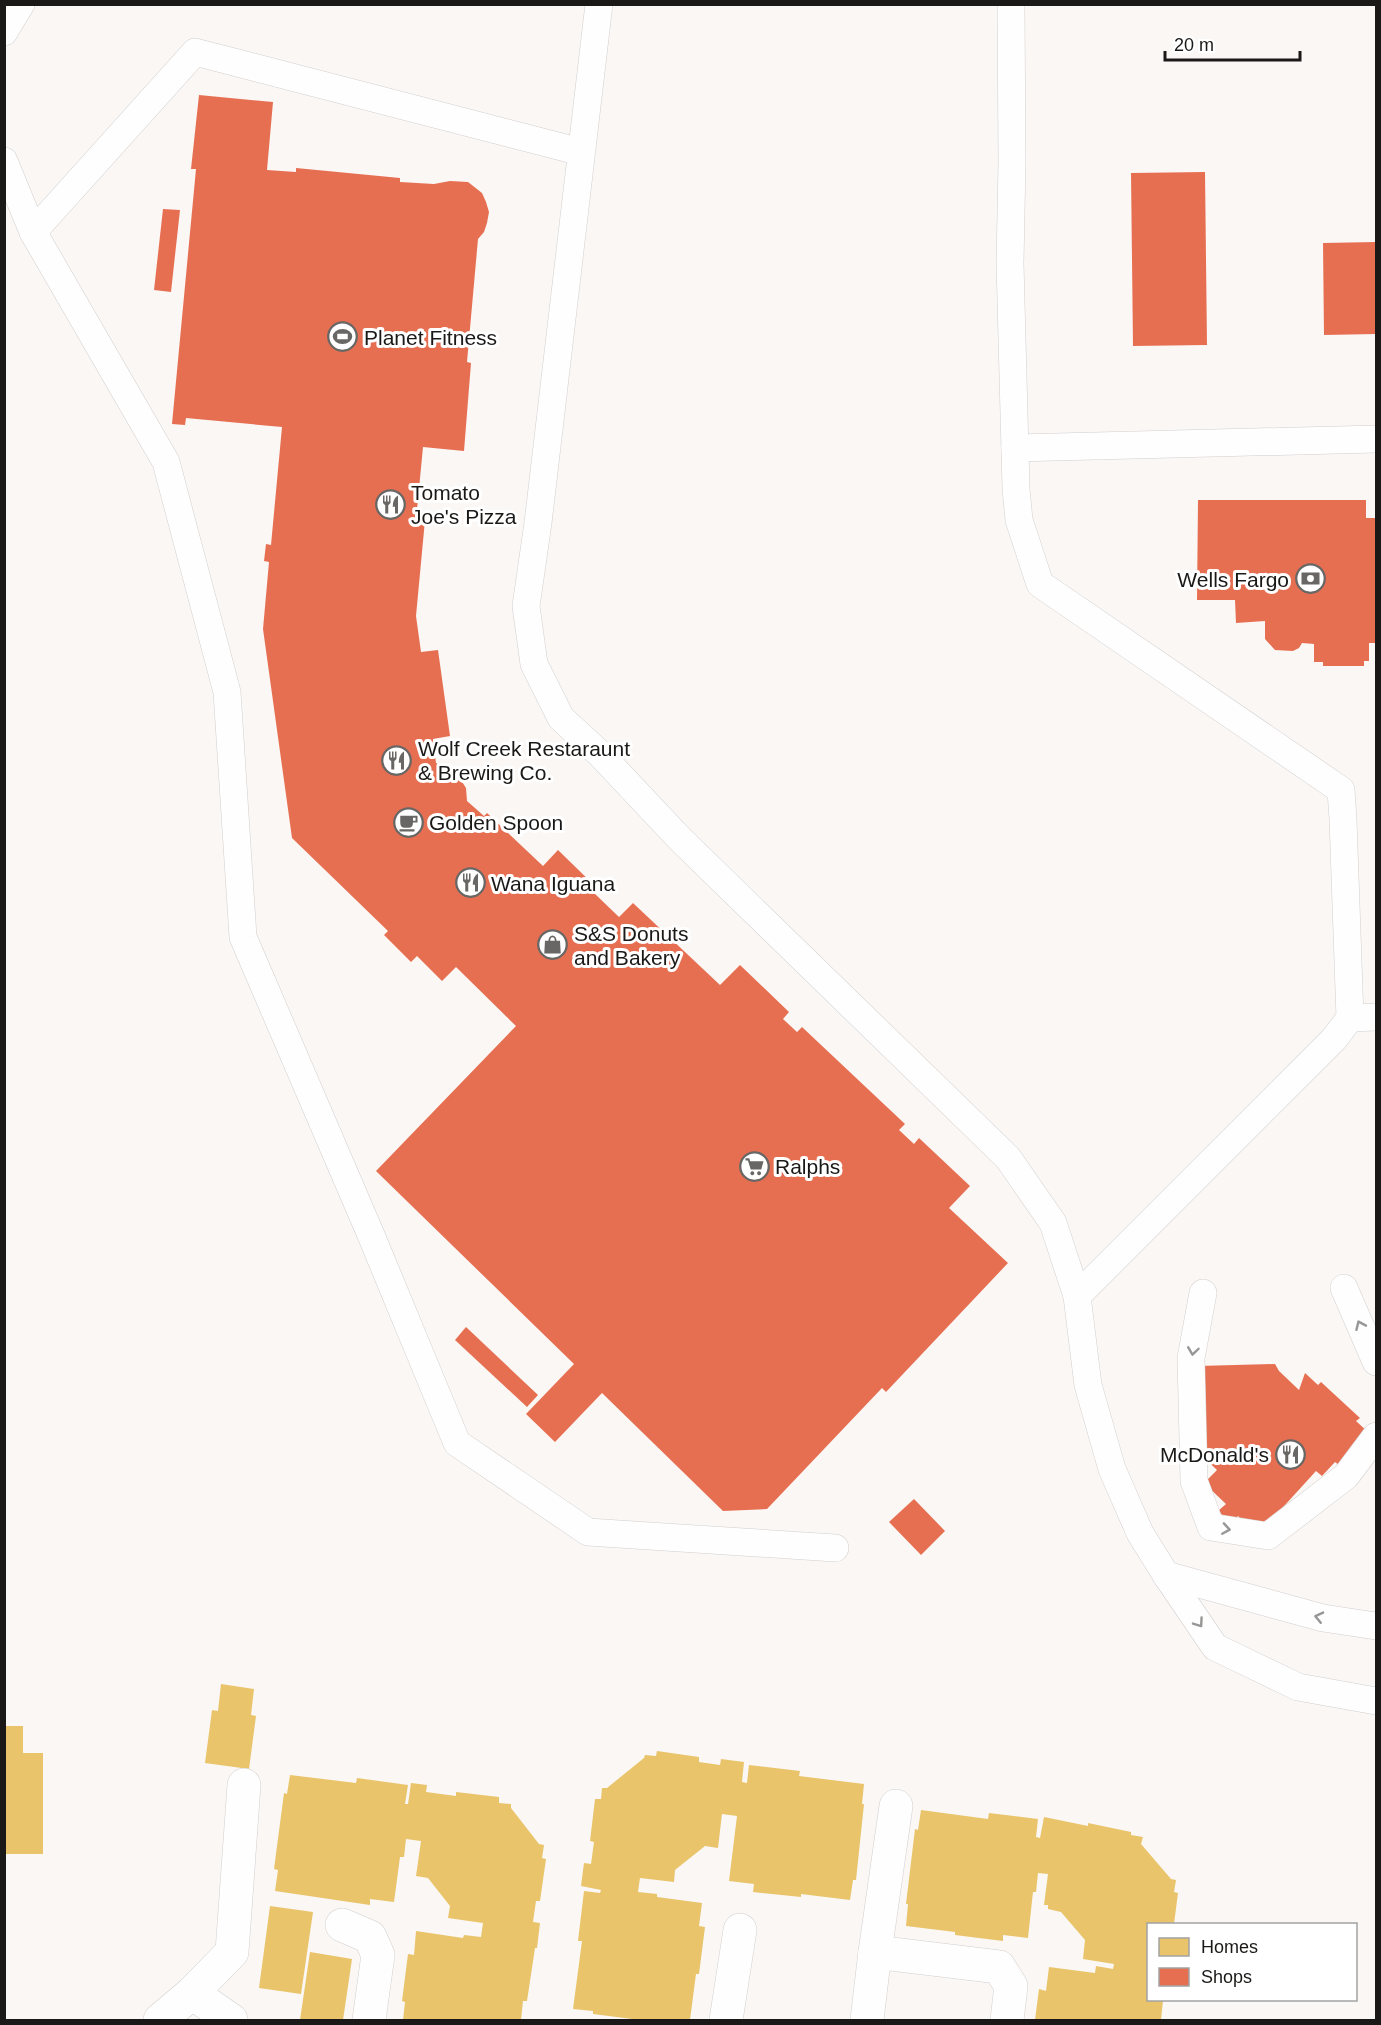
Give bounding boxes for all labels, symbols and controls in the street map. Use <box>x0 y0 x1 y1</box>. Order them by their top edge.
scale bar <box>1165 24 1300 62</box>
text: 20 m <box>1174 35 1214 55</box>
sports icon: Planet Fitness <box>327 321 359 353</box>
place label: Planet Fitness <box>364 326 497 349</box>
place label: Tomato Joe's Pizza <box>411 481 517 528</box>
restaurant icon: Tomato Joe's Pizza <box>374 488 406 520</box>
bank icon: Wells Fargo <box>1294 563 1326 595</box>
place label: Wells Fargo <box>1177 568 1289 591</box>
place label: Wolf Creek Restaraunt & Brewing Co. <box>418 737 630 784</box>
restaurant icon: Wolf Creek Restaraunt & Brewing Co. <box>381 744 413 776</box>
cafe icon: Golden Spoon <box>392 806 424 838</box>
place label: Golden Spoon <box>429 811 563 834</box>
restaurant icon: Wana Iguana <box>454 867 486 899</box>
place label: Wana Iguana <box>491 872 615 895</box>
place label: S&S Donuts and Bakery <box>574 922 688 969</box>
shop icon: S&S Donuts and Bakery <box>537 929 569 961</box>
supermarket icon: Ralphs <box>738 1150 770 1182</box>
place label: Ralphs <box>775 1155 840 1178</box>
one-way arrow <box>1355 1321 1367 1332</box>
one-way arrow <box>1187 1346 1199 1355</box>
restaurant icon: McDonald's <box>1274 1438 1306 1470</box>
place label: McDonald's <box>1160 1443 1269 1466</box>
one-way arrow <box>1222 1523 1231 1535</box>
one-way arrow <box>1314 1611 1324 1624</box>
one-way arrow <box>1192 1617 1203 1628</box>
legend <box>1147 1923 1357 2001</box>
text: Homes <box>1201 1937 1258 1957</box>
text: Shops <box>1201 1967 1252 1987</box>

